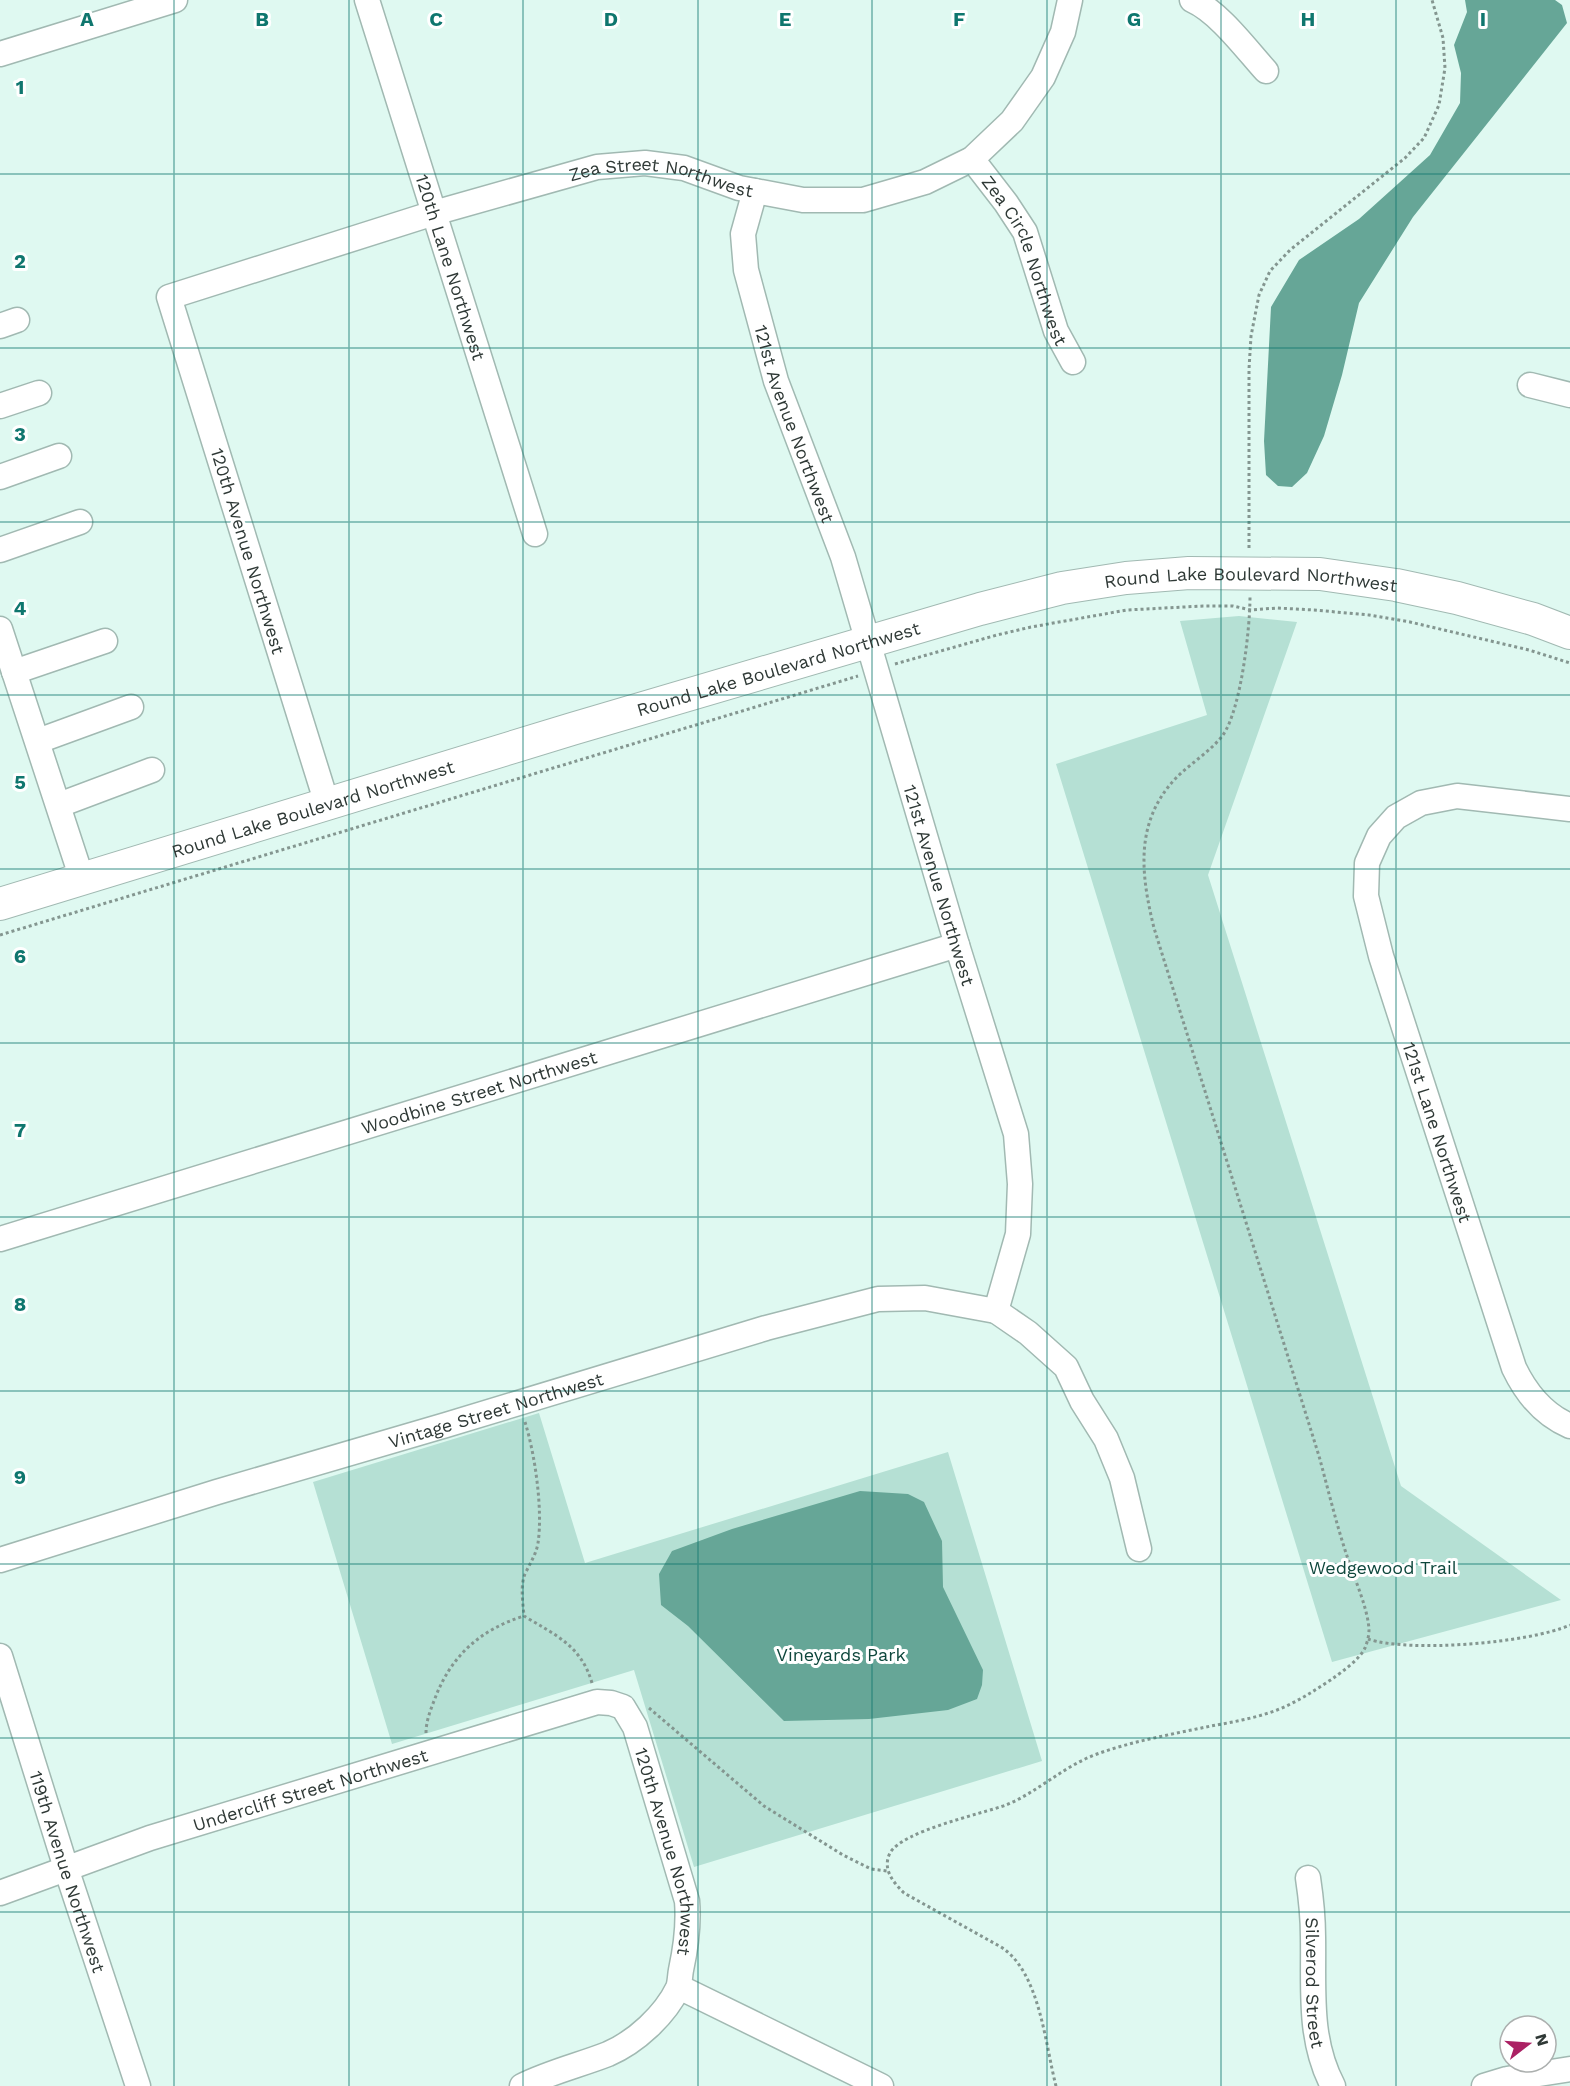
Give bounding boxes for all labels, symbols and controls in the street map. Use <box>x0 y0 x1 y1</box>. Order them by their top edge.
text: A <box>80 7 94 31</box>
text: B <box>255 7 269 31</box>
text: C <box>429 7 443 31</box>
text: D <box>604 7 618 31</box>
text: E <box>779 7 791 31</box>
text: F <box>953 7 965 31</box>
text: G <box>1127 7 1141 31</box>
text: H <box>1301 7 1315 31</box>
text: I <box>1480 7 1486 31</box>
text: 1 <box>16 75 24 99</box>
street label: Zea Street Northwest <box>566 152 755 201</box>
street label: Zea Circle Northwest <box>978 171 1072 349</box>
street label: 120th Lane Northwest <box>412 172 490 363</box>
text: 2 <box>14 249 26 273</box>
street label: 121st Avenue Northwest <box>751 322 839 526</box>
text: 3 <box>14 422 26 446</box>
street label: 120th Avenue Northwest <box>207 446 289 657</box>
street label: Round Lake Boulevard Northwest <box>1103 562 1399 596</box>
text: 4 <box>14 596 27 620</box>
street label: Round Lake Boulevard Northwest <box>634 617 923 720</box>
street label: Round Lake Boulevard Northwest <box>169 755 457 861</box>
text: 5 <box>14 770 26 794</box>
street label: 121st Avenue Northwest <box>900 782 980 988</box>
text: 6 <box>14 944 26 968</box>
street label: 121st Lane Northwest <box>1399 1039 1477 1225</box>
street label: Woodbine Street Northwest <box>359 1046 600 1138</box>
text: 7 <box>14 1118 26 1142</box>
text: 8 <box>14 1292 26 1316</box>
street label: Vintage Street Northwest <box>386 1367 606 1452</box>
text: 9 <box>14 1465 26 1489</box>
park label: Wedgewood Trail <box>1309 1557 1458 1578</box>
park label: Vineyards Park <box>776 1644 906 1665</box>
street label: Undercliff Street Northwest <box>190 1744 430 1835</box>
street label: 120th Avenue Northwest <box>631 1745 698 1957</box>
street label: 119th Avenue Northwest <box>26 1768 110 1975</box>
street label: Silverod Street <box>1302 1917 1329 2050</box>
north arrow <box>1498 2014 1558 2074</box>
text: N <box>1531 2031 1553 2048</box>

